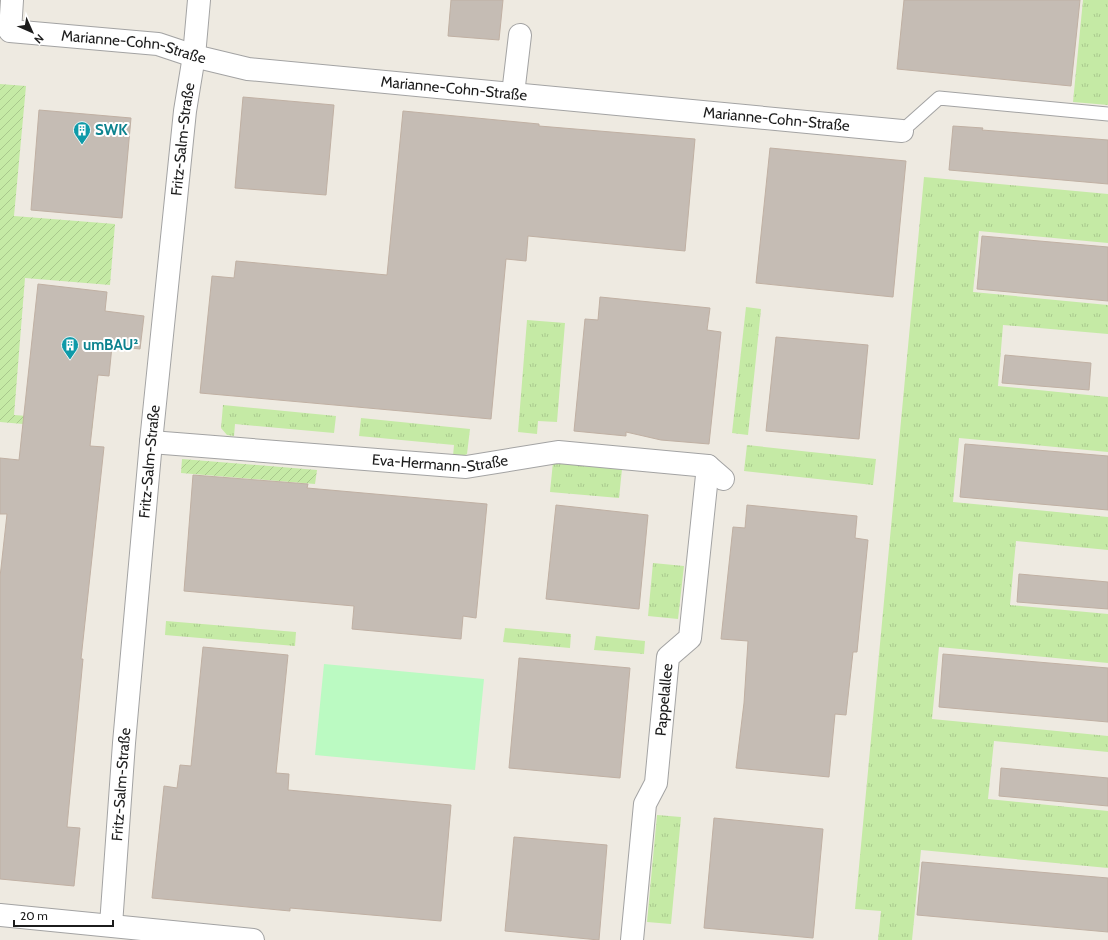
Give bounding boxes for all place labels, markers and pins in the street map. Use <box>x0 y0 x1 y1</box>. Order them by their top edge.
building icon: SWK <box>72 120 92 145</box>
place label: SWK <box>95 121 128 139</box>
building icon: umBAU² <box>60 335 80 360</box>
place label: umBAU² <box>83 336 138 354</box>

